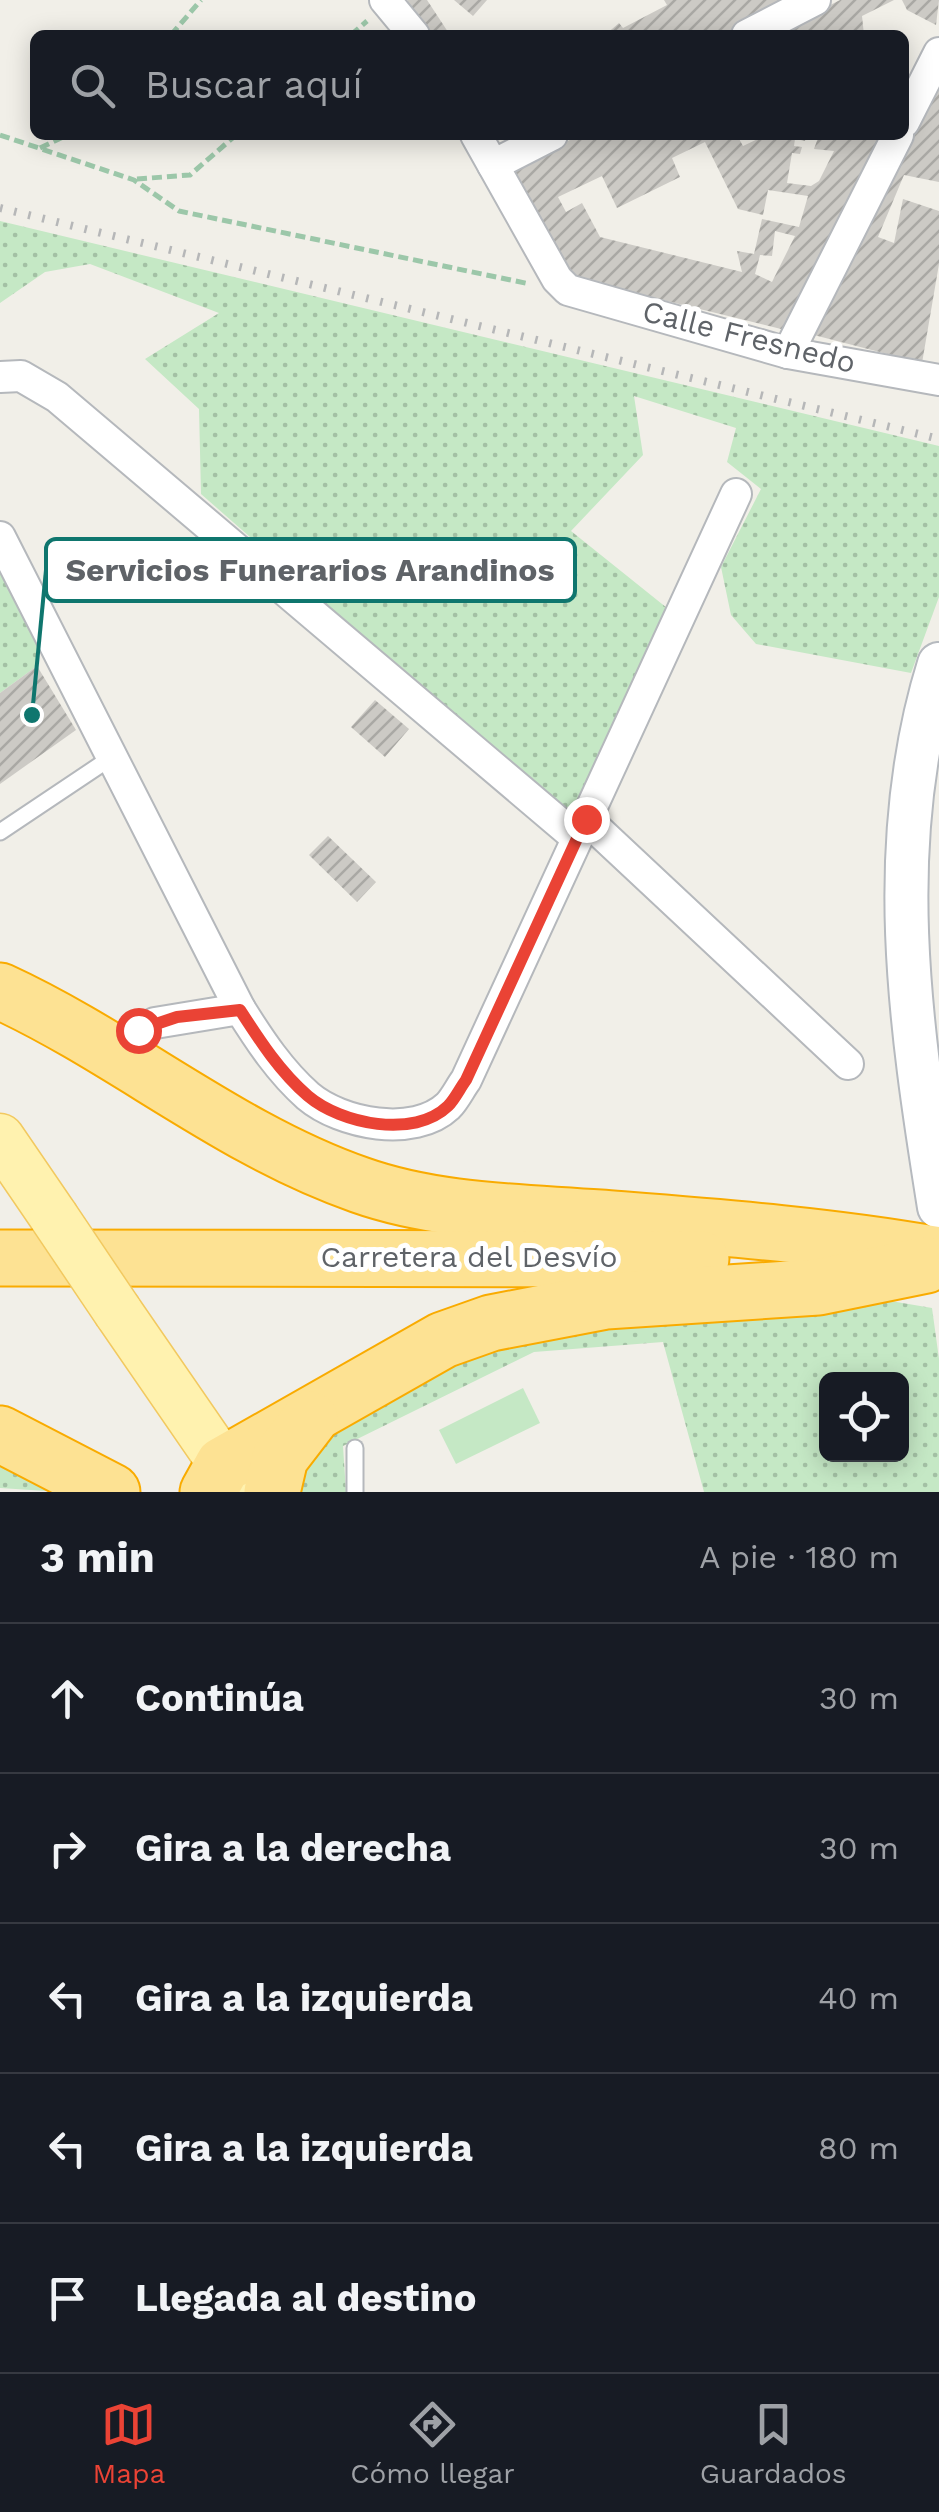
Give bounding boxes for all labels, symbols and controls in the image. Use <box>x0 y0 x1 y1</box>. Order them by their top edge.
search box <box>30 30 909 140</box>
icon: search <box>65 58 120 113</box>
text: Buscar aquí <box>145 63 363 107</box>
street label: Calle Fresnedo <box>639 293 859 380</box>
callout: Servicios Funerarios Arandinos <box>46 539 575 601</box>
text: Servicios Funerarios Arandinos <box>65 551 555 589</box>
route end <box>564 797 610 843</box>
route start <box>116 1008 162 1054</box>
street label: Carretera del Desvío <box>320 1239 618 1274</box>
map controls <box>819 1372 909 1462</box>
button: locate <box>819 1372 909 1462</box>
text: 3 min <box>40 1533 155 1582</box>
text: A pie · 180 m <box>699 1538 899 1576</box>
icon: ahead <box>40 1671 95 1726</box>
text: Continúa <box>135 1676 304 1720</box>
text: 30 m <box>819 1679 899 1717</box>
icon: right <box>40 1821 95 1876</box>
text: Gira a la derecha <box>135 1826 451 1870</box>
text: 30 m <box>819 1829 899 1867</box>
icon: left <box>40 1971 95 2026</box>
text: Gira a la izquierda <box>135 1976 473 2020</box>
text: 40 m <box>818 1979 899 2017</box>
icon: left <box>40 2121 95 2176</box>
text: Gira a la izquierda <box>135 2126 473 2170</box>
text: 80 m <box>818 2129 899 2167</box>
icon: arrive <box>40 2271 95 2326</box>
text: Llegada al destino <box>135 2276 477 2320</box>
tab: Mapa <box>92 2397 165 2490</box>
tab: Cómo llegar <box>350 2397 515 2490</box>
tab: Guardados <box>700 2397 847 2490</box>

